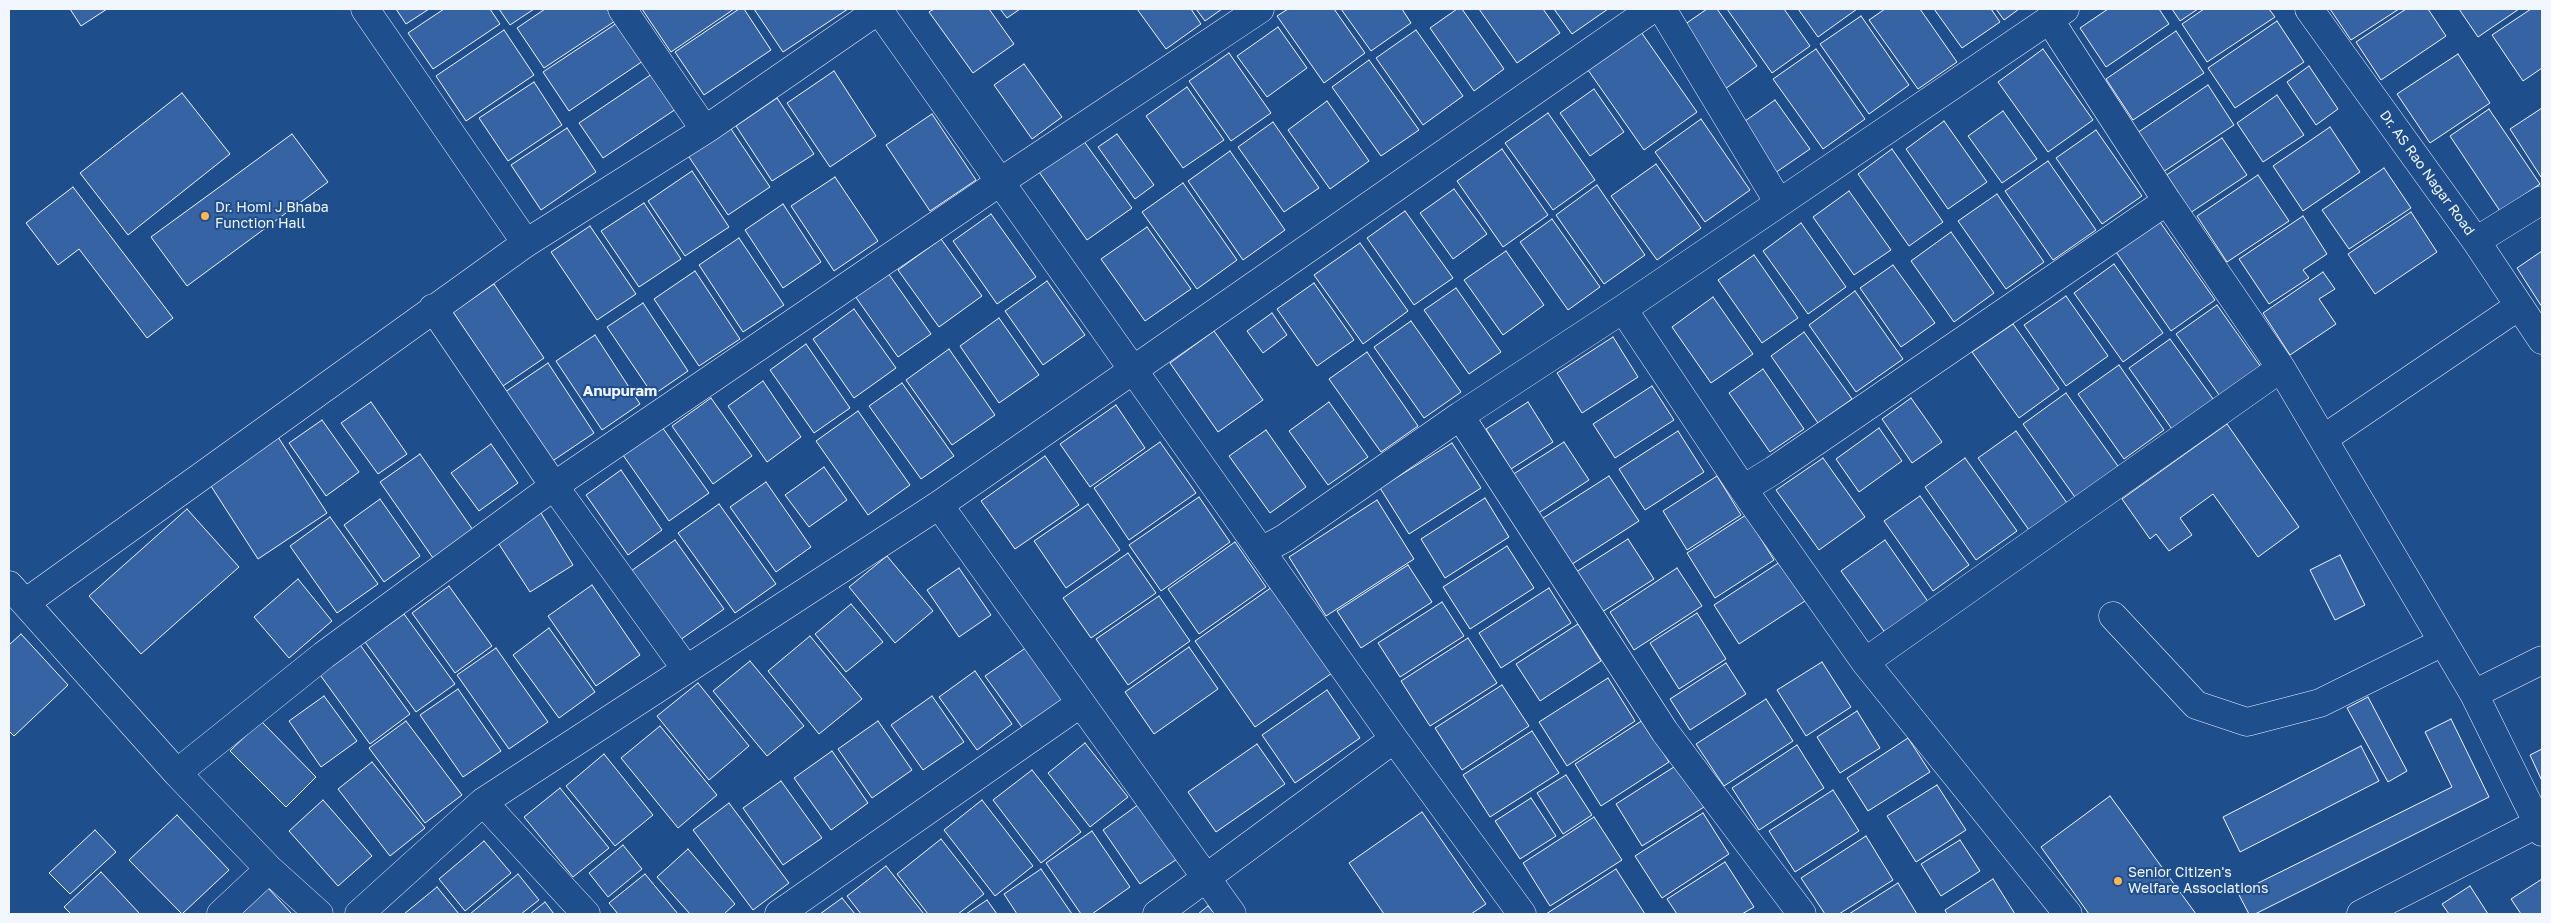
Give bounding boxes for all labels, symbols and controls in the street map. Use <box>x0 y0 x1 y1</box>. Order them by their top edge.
street label: Dr. AS Rao Nagar Road <box>2376 107 2478 239</box>
place label: Dr. Homi J Bhaba Function Hall <box>215 200 329 232</box>
marker: Dr. Homi J Bhaba Function Hall <box>199 210 211 222</box>
district label: Anupuram <box>583 382 657 400</box>
place label: Senior Citizen's Welfare Associations <box>2128 865 2268 898</box>
marker: Senior Citizen's Welfare Associations <box>2112 875 2124 887</box>

